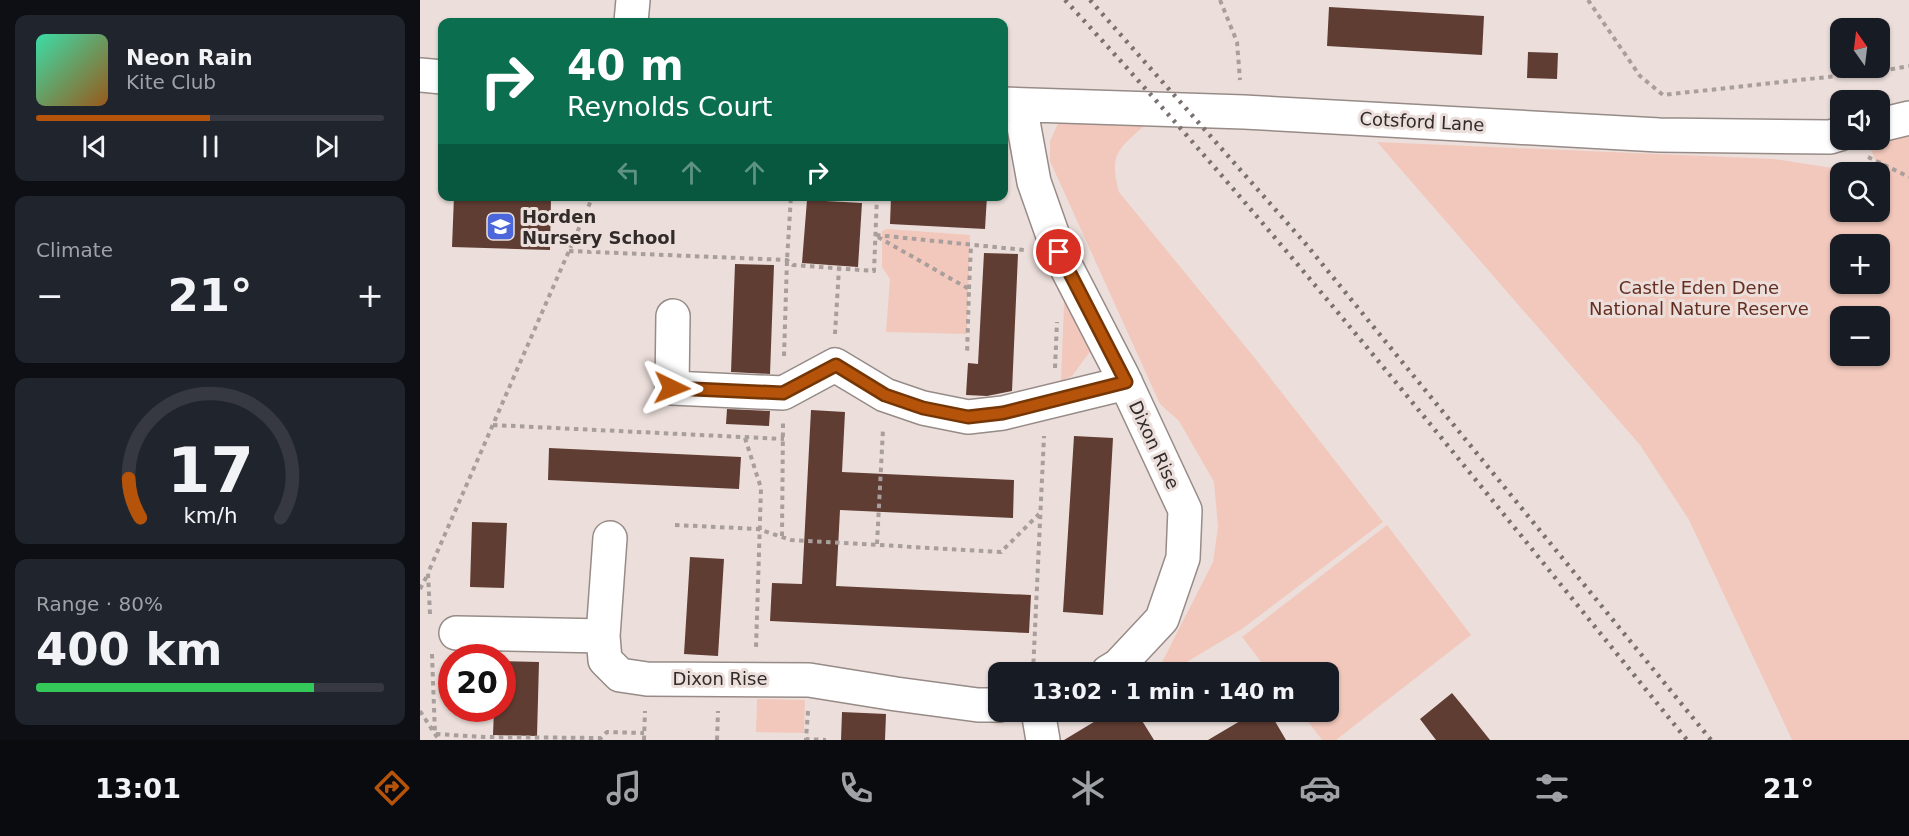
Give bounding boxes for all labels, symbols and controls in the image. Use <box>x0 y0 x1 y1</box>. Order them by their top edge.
north arrow <box>1830 18 1890 78</box>
map controls <box>1830 18 1890 366</box>
text: 40 m <box>567 41 684 90</box>
icon: right <box>468 42 546 120</box>
text: Neon Rain <box>126 45 253 70</box>
text: Kite Club <box>126 70 216 94</box>
button: sound <box>1830 90 1890 150</box>
text: Reynolds Court <box>567 91 772 122</box>
street label: Cotsford Lane <box>1359 108 1485 135</box>
icon: previous <box>78 130 111 163</box>
icon: pause <box>194 130 227 163</box>
icon: next <box>310 130 343 163</box>
icon: left <box>612 156 645 189</box>
icon: ahead <box>675 156 708 189</box>
icon: ahead <box>738 156 771 189</box>
icon: right <box>801 156 834 189</box>
button: search <box>1830 162 1890 222</box>
place label: Horden Nursery School <box>522 206 676 248</box>
school or university icon: Horden Nursery School <box>485 211 517 243</box>
pin <box>1033 226 1084 277</box>
button: + <box>1830 234 1890 294</box>
icon: arrive <box>1042 235 1075 268</box>
text: Climate <box>36 238 113 262</box>
text: 21° <box>167 269 253 322</box>
text: − <box>36 276 64 315</box>
text: + <box>356 276 384 315</box>
park label: Castle Eden Dene National Nature Reserve <box>1589 277 1809 319</box>
button: − <box>1830 306 1890 366</box>
position arrow <box>640 356 704 420</box>
street label: Dixon Rise <box>1125 397 1184 492</box>
text: 17 <box>167 434 253 507</box>
text: km/h <box>183 503 237 528</box>
text: Range · 80% <box>36 592 163 616</box>
text: 400 km <box>36 623 222 676</box>
speed limit sign: 20 <box>438 644 516 722</box>
street label: Dixon Rise <box>672 668 768 689</box>
text: 13:02 · 1 min · 140 m <box>1032 679 1295 704</box>
icon: directions <box>371 767 413 809</box>
icon: music <box>603 767 645 809</box>
icon: phone <box>835 767 877 809</box>
icon: climate <box>1067 767 1109 809</box>
icon: car <box>1299 767 1341 809</box>
icon: filters <box>1531 767 1573 809</box>
text: 13:01 <box>95 773 181 804</box>
text: 21° <box>1763 773 1814 804</box>

